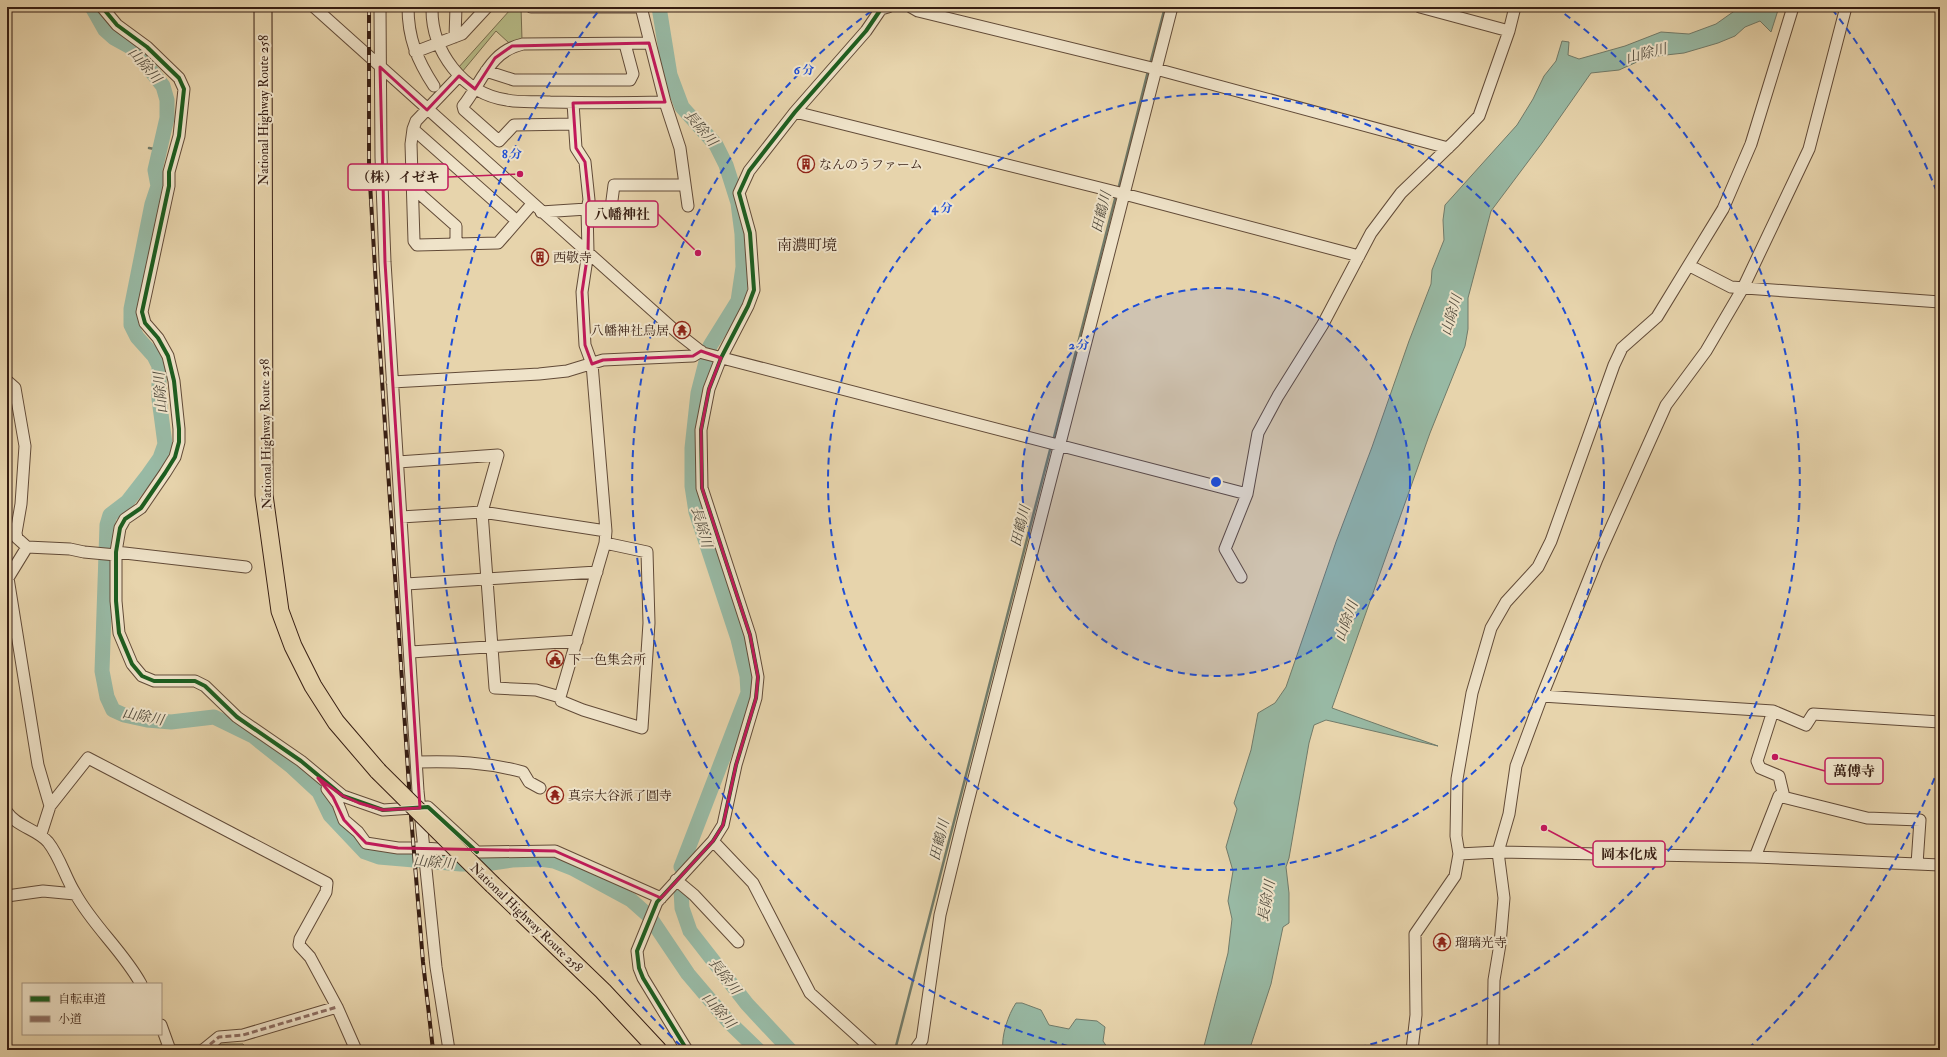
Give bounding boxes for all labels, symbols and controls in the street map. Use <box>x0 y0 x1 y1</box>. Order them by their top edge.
street label: National Highway Route 258 <box>256 35 273 185</box>
water label: 山除川 <box>1624 40 1670 67</box>
water label: 山除川 <box>124 44 166 88</box>
text: 6 分 <box>794 63 814 78</box>
water label: 長除川 <box>681 107 722 151</box>
text: 8 分 <box>502 147 522 162</box>
building icon: なんのうファーム <box>796 154 816 174</box>
place label: なんのうファーム <box>819 157 923 173</box>
callout: （株）イゼキ <box>348 164 448 190</box>
text: （株）イゼキ <box>356 169 440 186</box>
water label: 田鶴川 <box>1088 188 1115 235</box>
callout: 八幡神社 <box>586 201 658 227</box>
text: 4 分 <box>931 201 953 216</box>
text: 八幡神社 <box>594 206 650 223</box>
district label: 南濃町境 <box>777 236 837 255</box>
building icon: 西敬寺 <box>530 247 550 267</box>
place label: 西敬寺 <box>553 250 592 266</box>
water label: 山除川 <box>1437 291 1466 338</box>
temple icon: 八幡神社鳥居 <box>672 320 692 340</box>
place label: 八幡神社鳥居 <box>591 323 669 339</box>
text: 2 分 <box>1069 338 1089 353</box>
street label: National Highway Route 258 <box>257 359 276 509</box>
water label: 山除川 <box>150 369 170 415</box>
centre of rings <box>1209 475 1223 489</box>
water label: 田鶴川 <box>1007 502 1034 549</box>
water label: 長除川 <box>688 505 716 552</box>
water label: 山除川 <box>1331 597 1362 644</box>
public building icon: 下一色集会所 <box>545 649 565 669</box>
place label: 下一色集会所 <box>568 652 646 668</box>
water label: 山除川 <box>121 704 167 729</box>
callout: 萬傅寺 <box>1825 758 1883 784</box>
text: 萬傅寺 <box>1833 763 1875 780</box>
temple icon: 真宗大谷派了圓寺 <box>545 785 565 805</box>
place label: 真宗大谷派了圓寺 <box>568 788 672 804</box>
water label: 田鶴川 <box>926 816 953 863</box>
callout: 岡本化成 <box>1593 841 1665 867</box>
text: 岡本化成 <box>1601 846 1657 863</box>
water label: 山除川 <box>412 852 458 873</box>
street label: National Highway Route 258 <box>466 860 586 976</box>
water label: 長除川 <box>1254 877 1279 923</box>
temple icon: 瑠璃光寺 <box>1432 932 1452 952</box>
place label: 瑠璃光寺 <box>1455 935 1507 951</box>
water label: 長除川 <box>705 955 745 1000</box>
legend <box>22 983 162 1035</box>
water label: 山除川 <box>698 989 740 1033</box>
text: 自転車道 <box>58 992 106 1007</box>
text: 小道 <box>58 1012 82 1027</box>

